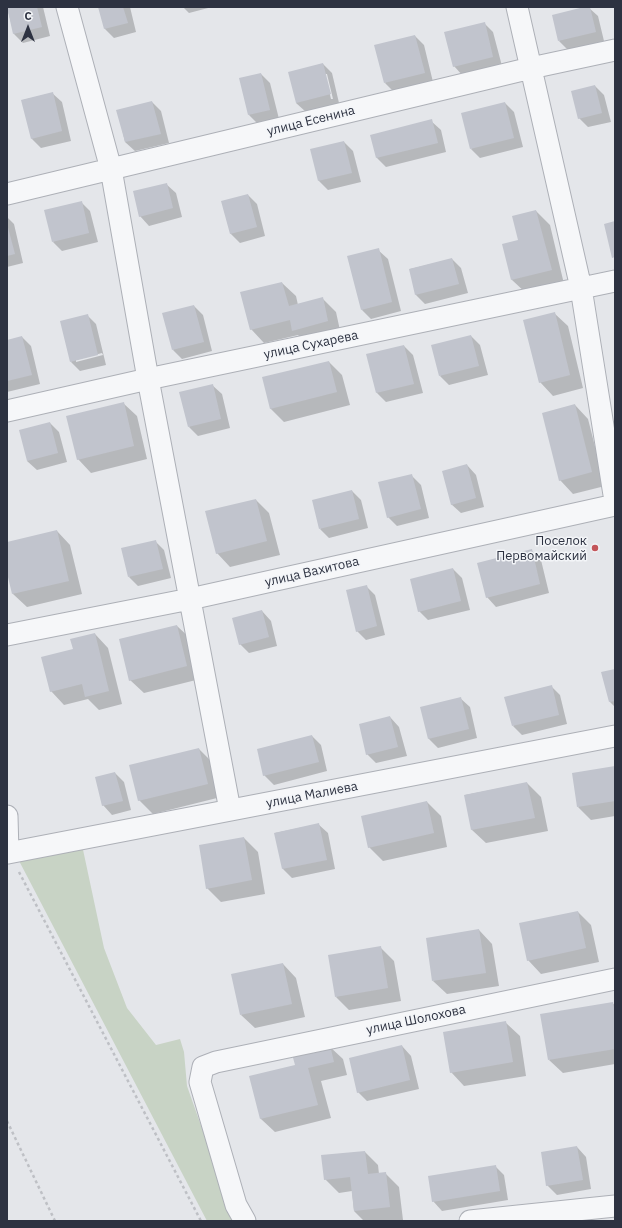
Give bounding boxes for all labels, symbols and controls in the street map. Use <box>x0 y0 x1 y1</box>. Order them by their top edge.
north arrow <box>8 8 48 48</box>
text: С <box>24 9 32 23</box>
street label: улица Есенина <box>265 103 357 139</box>
street label: улица Сухарева <box>262 327 360 363</box>
place label: Поселок Первомайский <box>496 533 587 564</box>
marker: Поселок Первомайский <box>590 543 600 553</box>
street label: улица Вахитова <box>263 554 361 590</box>
street label: улица Малиева <box>265 778 359 812</box>
street label: улица Шолохова <box>365 1002 467 1038</box>

